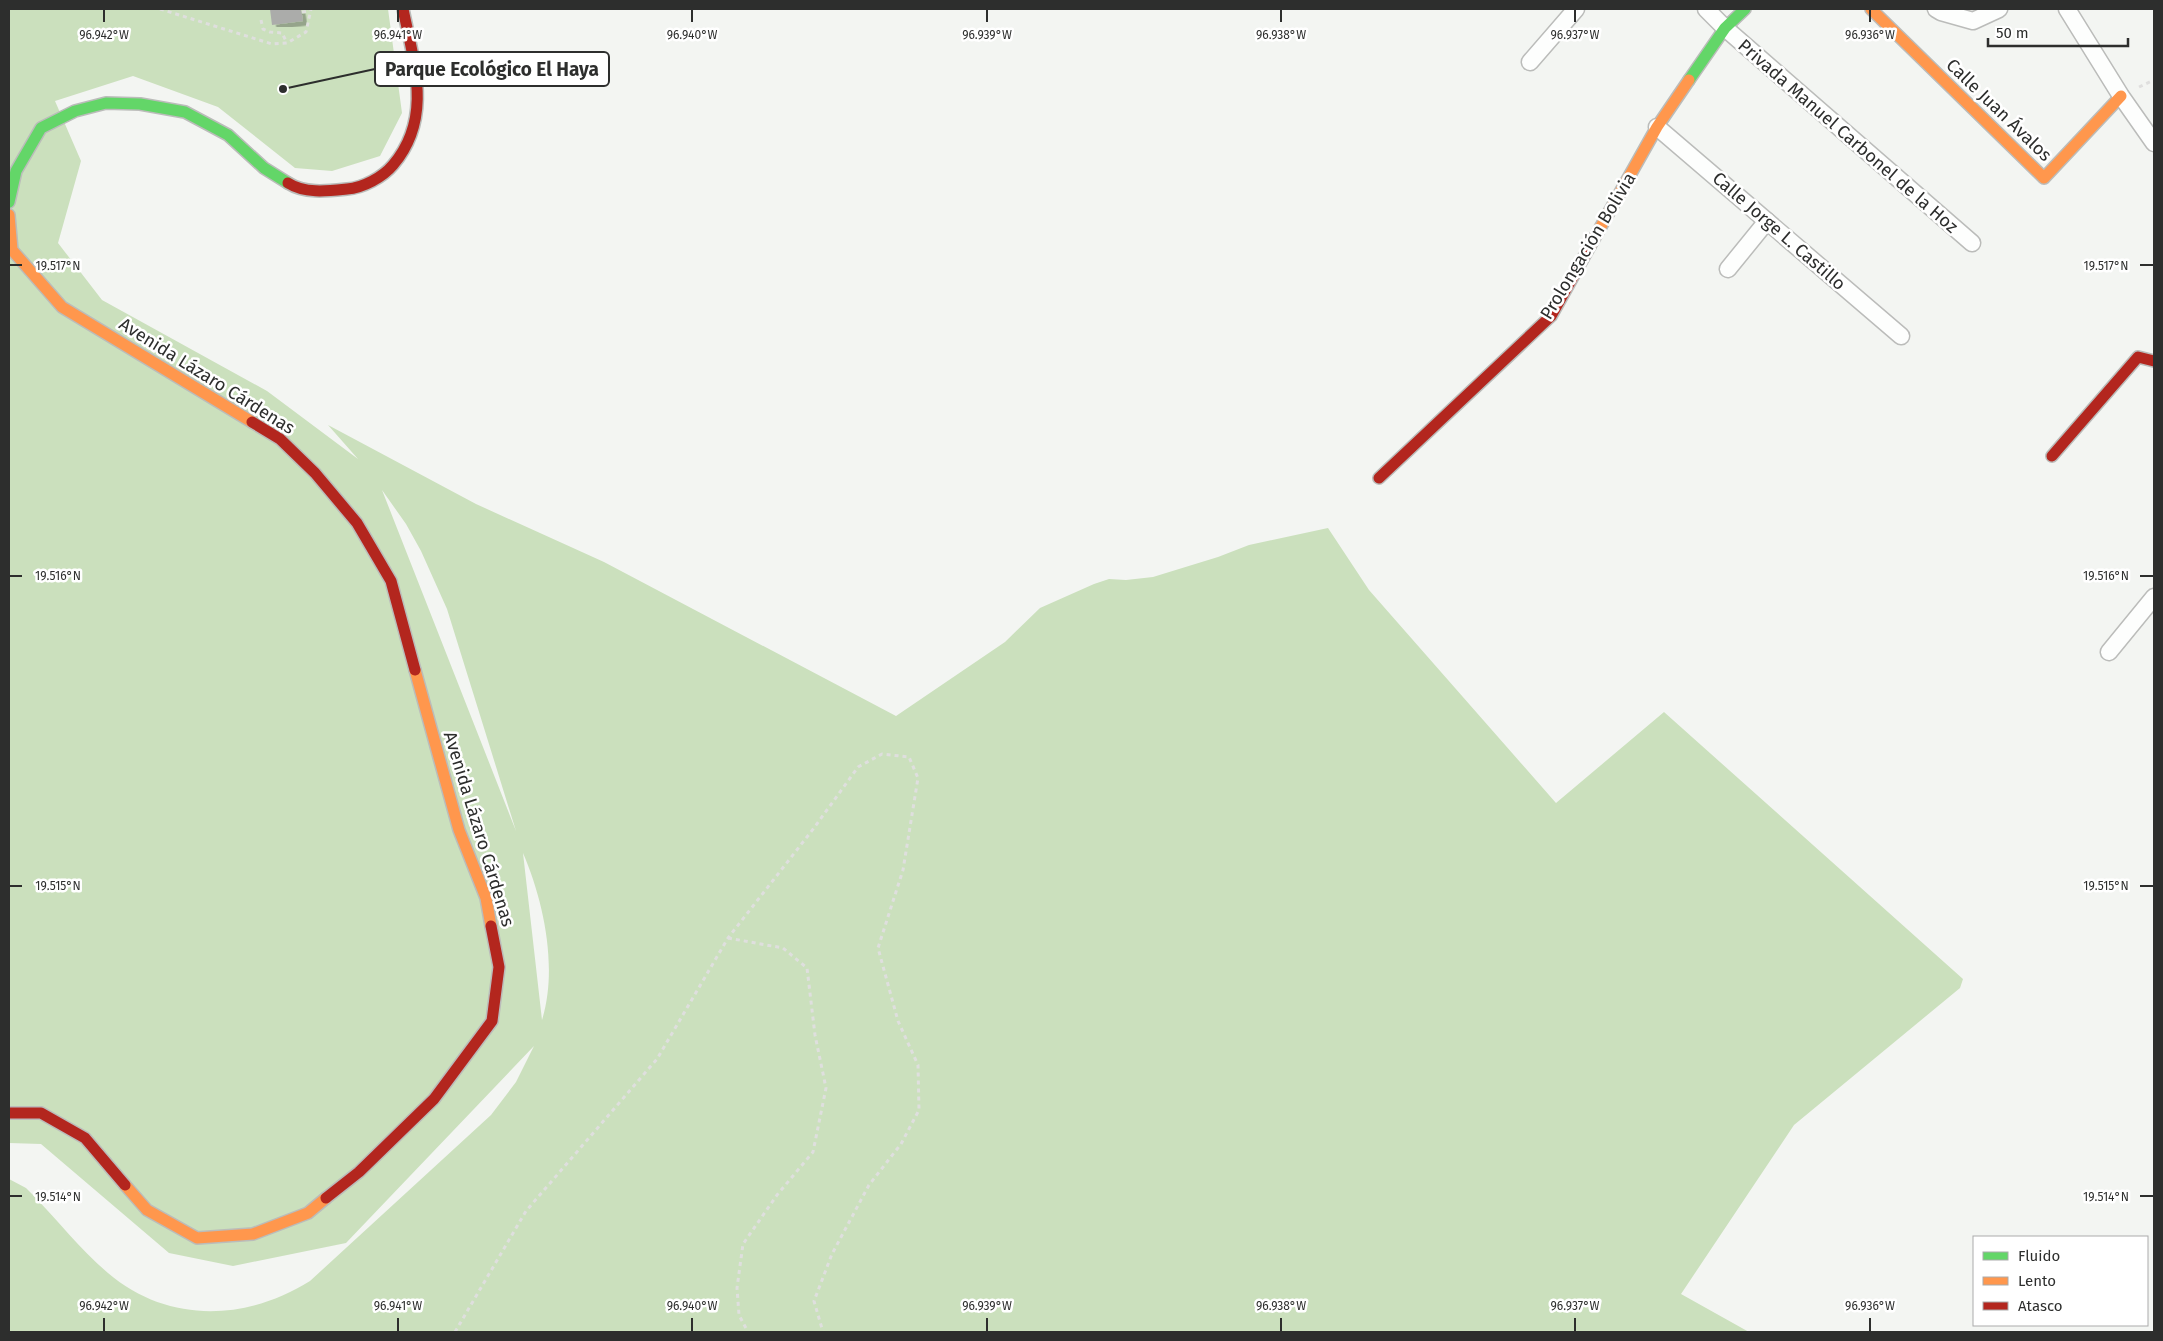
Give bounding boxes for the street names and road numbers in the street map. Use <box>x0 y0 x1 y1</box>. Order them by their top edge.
street label: Privada Manuel Carbonel de la Hoz <box>1733 34 1963 238</box>
street label: Calle Juan Ávalos <box>1942 53 2057 166</box>
street label: Calle Jorge L. Castillo <box>1708 167 1850 295</box>
street label: Prolongación Bolivia <box>1536 169 1640 323</box>
street label: Avenida Lázaro Cárdenas <box>115 313 299 439</box>
street label: Avenida Lázaro Cárdenas <box>439 729 519 929</box>

